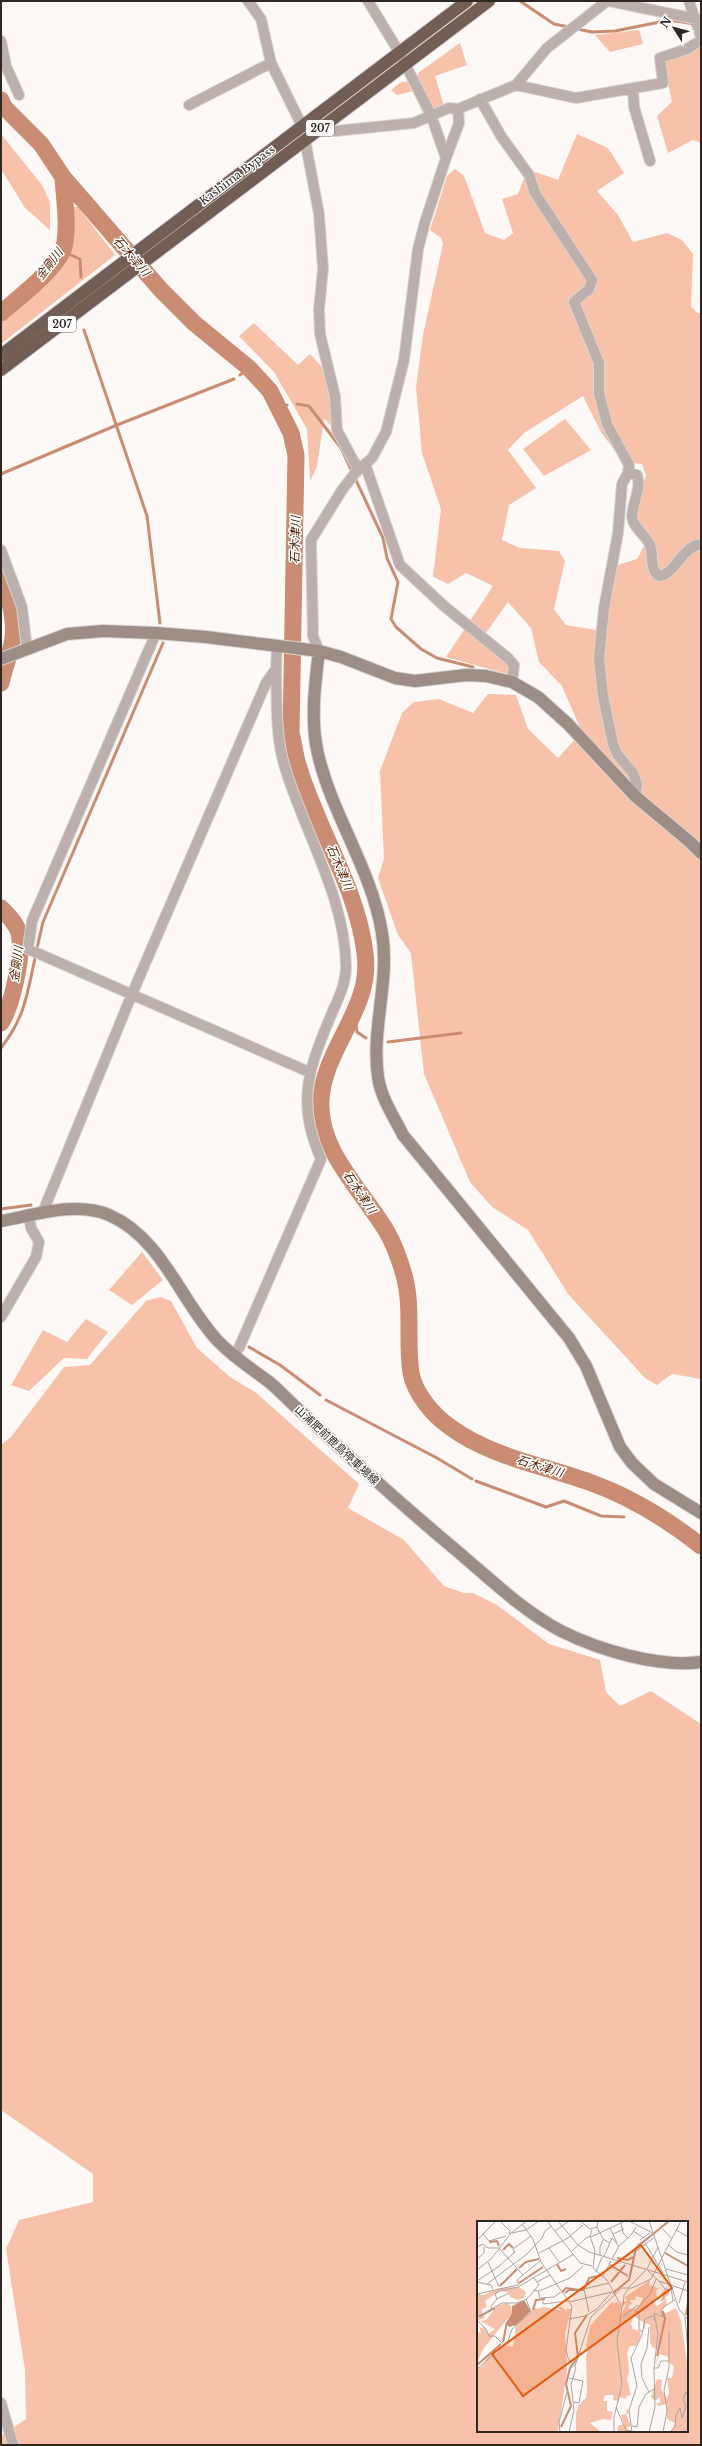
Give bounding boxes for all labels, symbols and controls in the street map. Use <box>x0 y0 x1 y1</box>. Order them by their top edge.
north arrow <box>654 8 694 48</box>
text: N <box>657 13 675 30</box>
road number: 207 <box>306 120 334 136</box>
street label: Kashima Bypass <box>197 142 277 208</box>
water label: 石木津川 <box>111 233 155 281</box>
water label: 金剛川 <box>32 244 67 283</box>
road number: 207 <box>48 316 76 332</box>
water label: 石木津川 <box>287 514 303 564</box>
water label: 石木津川 <box>324 842 357 894</box>
water label: 金剛川 <box>6 943 26 983</box>
water label: 石木津川 <box>340 1168 381 1218</box>
street label: 山浦肥前鹿島停車場線 <box>292 1402 382 1488</box>
water label: 石木津川 <box>515 1452 567 1481</box>
inset map <box>477 2221 688 2432</box>

